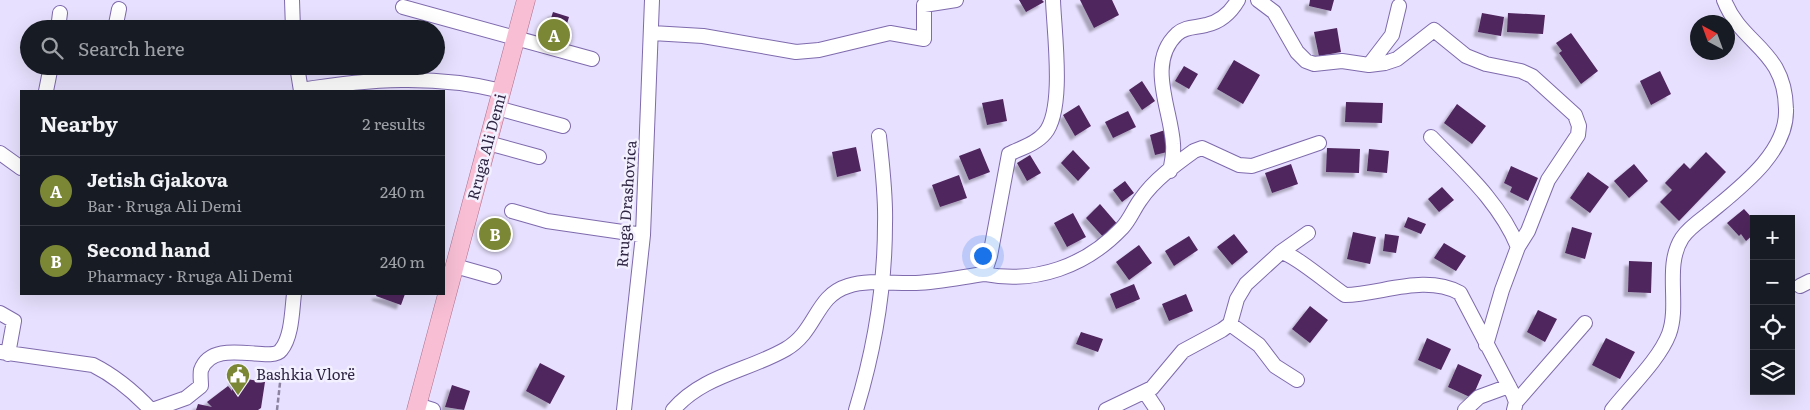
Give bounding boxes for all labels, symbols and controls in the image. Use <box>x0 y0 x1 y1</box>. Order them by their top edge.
north arrow <box>1690 15 1735 60</box>
pin: A <box>538 16 570 54</box>
search box <box>20 20 445 75</box>
icon: search <box>38 34 66 62</box>
text: Search here <box>78 34 185 62</box>
street label: Rruga Ali Demi <box>460 91 511 202</box>
text: Nearby <box>40 107 118 138</box>
text: 2 results <box>362 111 425 135</box>
street label: Rruga Drashovica <box>610 138 641 268</box>
text: Jetish Gjakova <box>87 165 228 193</box>
text: A <box>50 179 62 203</box>
text: 240 m <box>380 179 425 203</box>
text: Bar · Rruga Ali Demi <box>87 193 242 217</box>
pin: B <box>479 215 511 253</box>
map controls <box>1750 215 1795 395</box>
button: + <box>1750 215 1795 260</box>
text: Second hand <box>87 235 210 263</box>
your location <box>970 243 996 269</box>
text: B <box>50 249 62 273</box>
text: 240 m <box>380 249 425 273</box>
button: − <box>1750 260 1795 305</box>
text: Pharmacy · Rruga Ali Demi <box>87 263 293 287</box>
button: locate <box>1750 305 1795 350</box>
button: layers <box>1750 350 1795 395</box>
public building icon: Bashkia Vlorë <box>225 362 251 396</box>
place label: Bashkia Vlorë <box>256 362 355 385</box>

